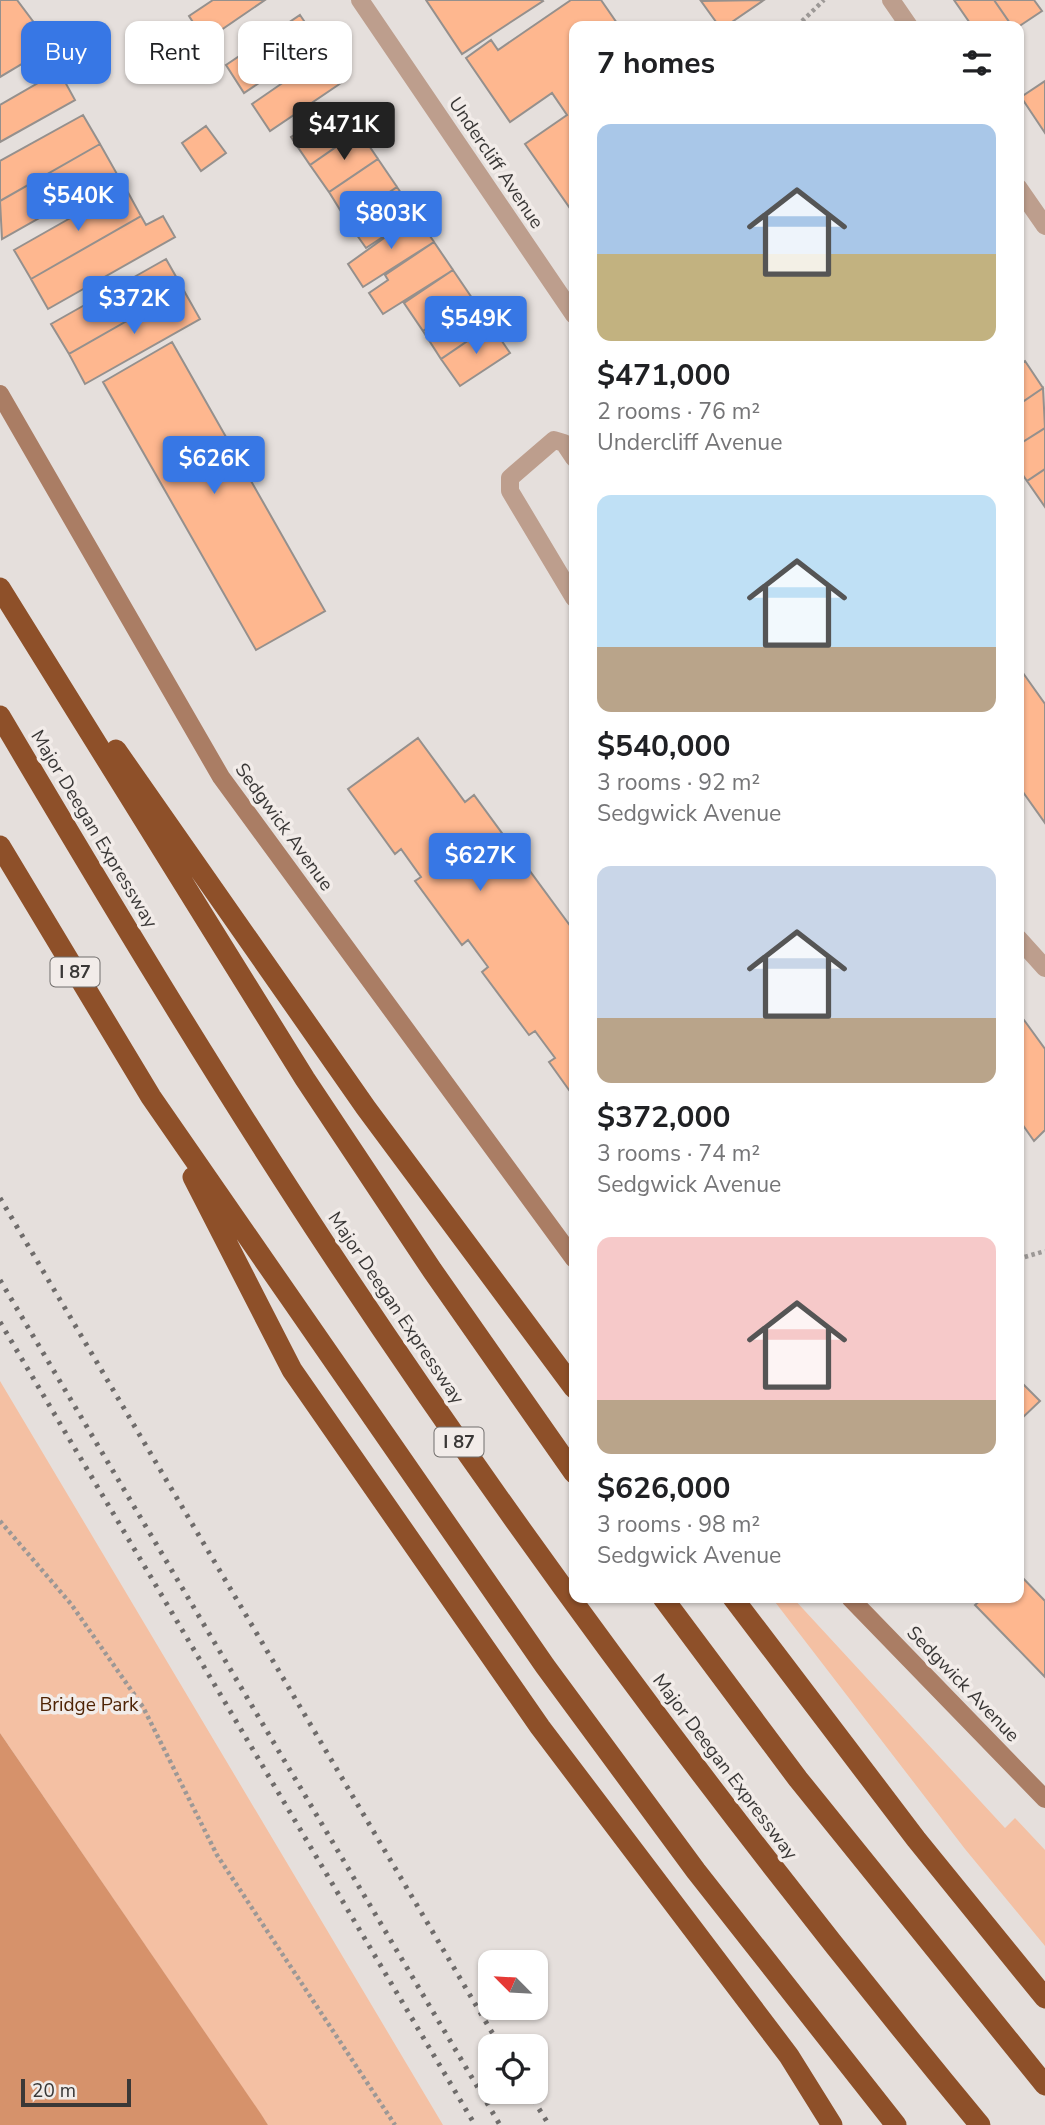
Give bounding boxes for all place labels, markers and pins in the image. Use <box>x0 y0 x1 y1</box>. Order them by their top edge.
pin: $471K <box>295 102 393 162</box>
pin: $540K <box>29 174 127 233</box>
pin: $803K <box>342 191 440 251</box>
pin: $372K <box>85 276 183 336</box>
pin: $549K <box>427 296 525 356</box>
pin: $626K <box>165 436 263 496</box>
pin: $627K <box>431 834 529 893</box>

